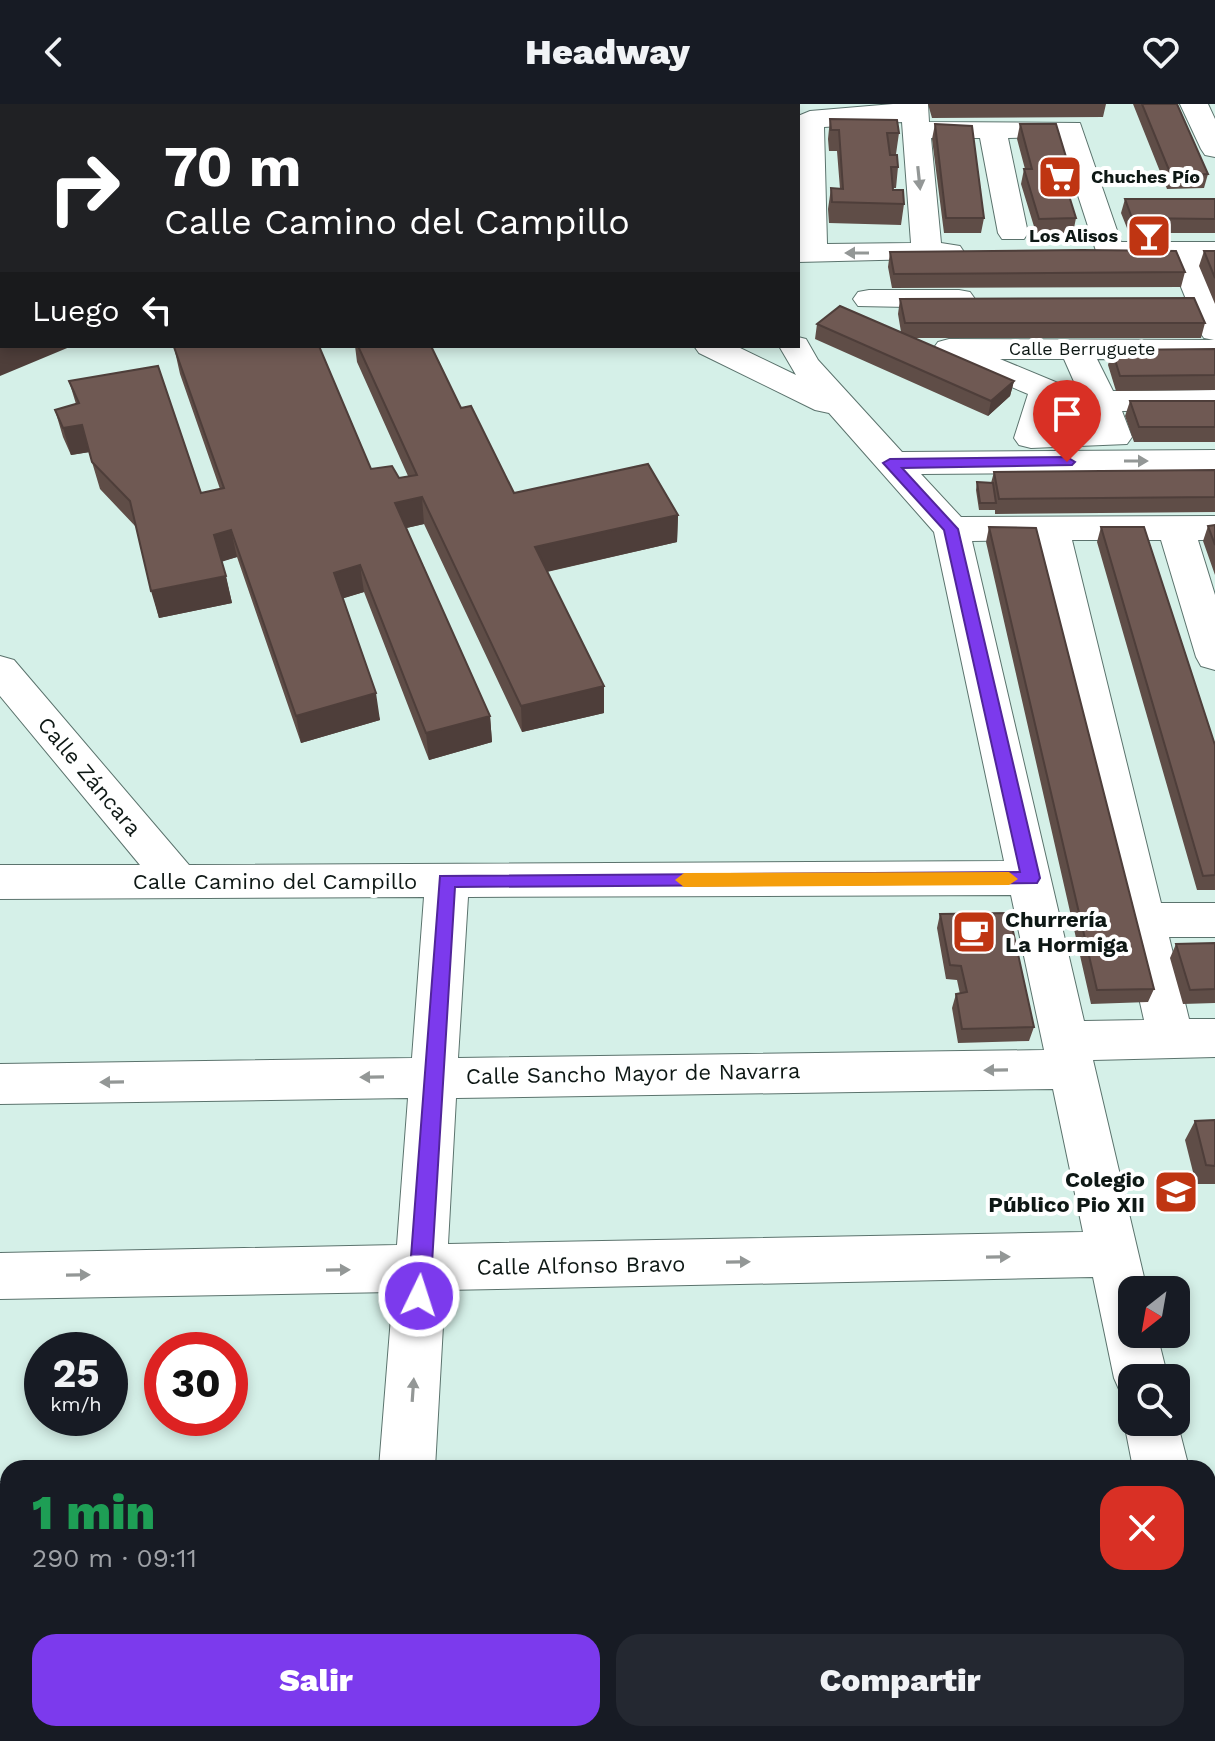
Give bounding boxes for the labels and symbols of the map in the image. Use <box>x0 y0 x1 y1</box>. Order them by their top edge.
supermarket icon: Chuches Pío <box>1036 153 1084 201</box>
one-way arrow <box>913 166 926 191</box>
place label: Chuches Pío <box>1091 166 1200 187</box>
bar icon: Los Alisos <box>1125 212 1173 260</box>
place label: Los Alisos <box>1029 225 1118 246</box>
one-way arrow <box>844 247 869 259</box>
street label: Calle Berruguete <box>1009 338 1155 359</box>
pin <box>1033 380 1101 462</box>
one-way arrow <box>1124 455 1149 467</box>
street label: Calle Záncara <box>33 712 146 841</box>
street label: Calle Camino del Campillo <box>133 869 417 894</box>
place label: Churrería La Hormiga <box>1005 907 1128 957</box>
cafe icon: Churrería La Hormiga <box>950 908 998 956</box>
street label: Calle Sancho Mayor de Navarra <box>466 1058 800 1089</box>
one-way arrow <box>983 1064 1008 1076</box>
one-way arrow <box>359 1070 384 1083</box>
one-way arrow <box>99 1076 124 1088</box>
place label: Colegio Público Pio XII <box>988 1167 1145 1217</box>
school or university icon: Colegio Público Pio XII <box>1152 1168 1200 1216</box>
one-way arrow <box>986 1250 1011 1263</box>
street label: Calle Alfonso Bravo <box>476 1251 686 1280</box>
position arrow <box>377 1254 461 1338</box>
one-way arrow <box>726 1256 751 1268</box>
one-way arrow <box>326 1263 351 1276</box>
one-way arrow <box>66 1268 91 1281</box>
north arrow <box>1118 1276 1190 1348</box>
speed limit sign: 30 <box>144 1332 248 1436</box>
one-way arrow <box>407 1377 420 1402</box>

